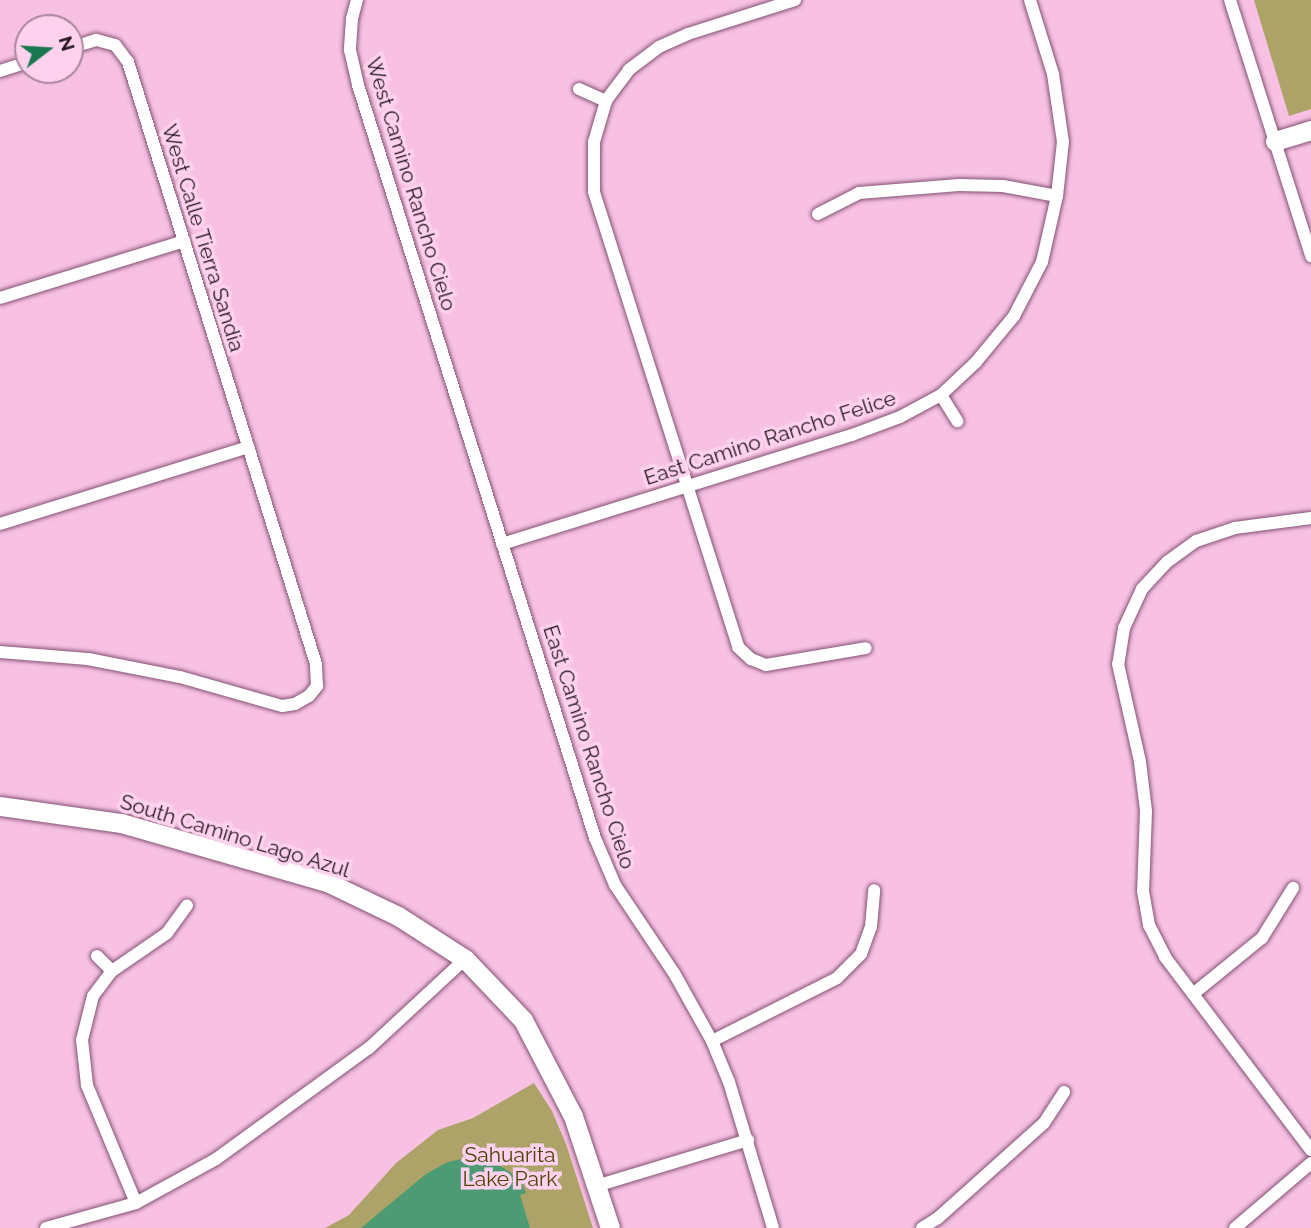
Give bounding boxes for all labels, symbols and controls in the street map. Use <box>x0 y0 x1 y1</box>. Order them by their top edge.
north arrow <box>14 14 84 84</box>
text: N <box>55 33 80 54</box>
street label: West Camino Rancho Cielo <box>360 54 462 314</box>
street label: West Calle Tierra Sandia <box>156 121 250 355</box>
street label: East Camino Rancho Felice <box>641 385 899 491</box>
street label: East Camino Rancho Cielo <box>538 622 640 872</box>
street label: South Camino Lago Azul <box>117 789 353 883</box>
park label: Sahuarita Lake Park <box>463 1142 557 1192</box>

